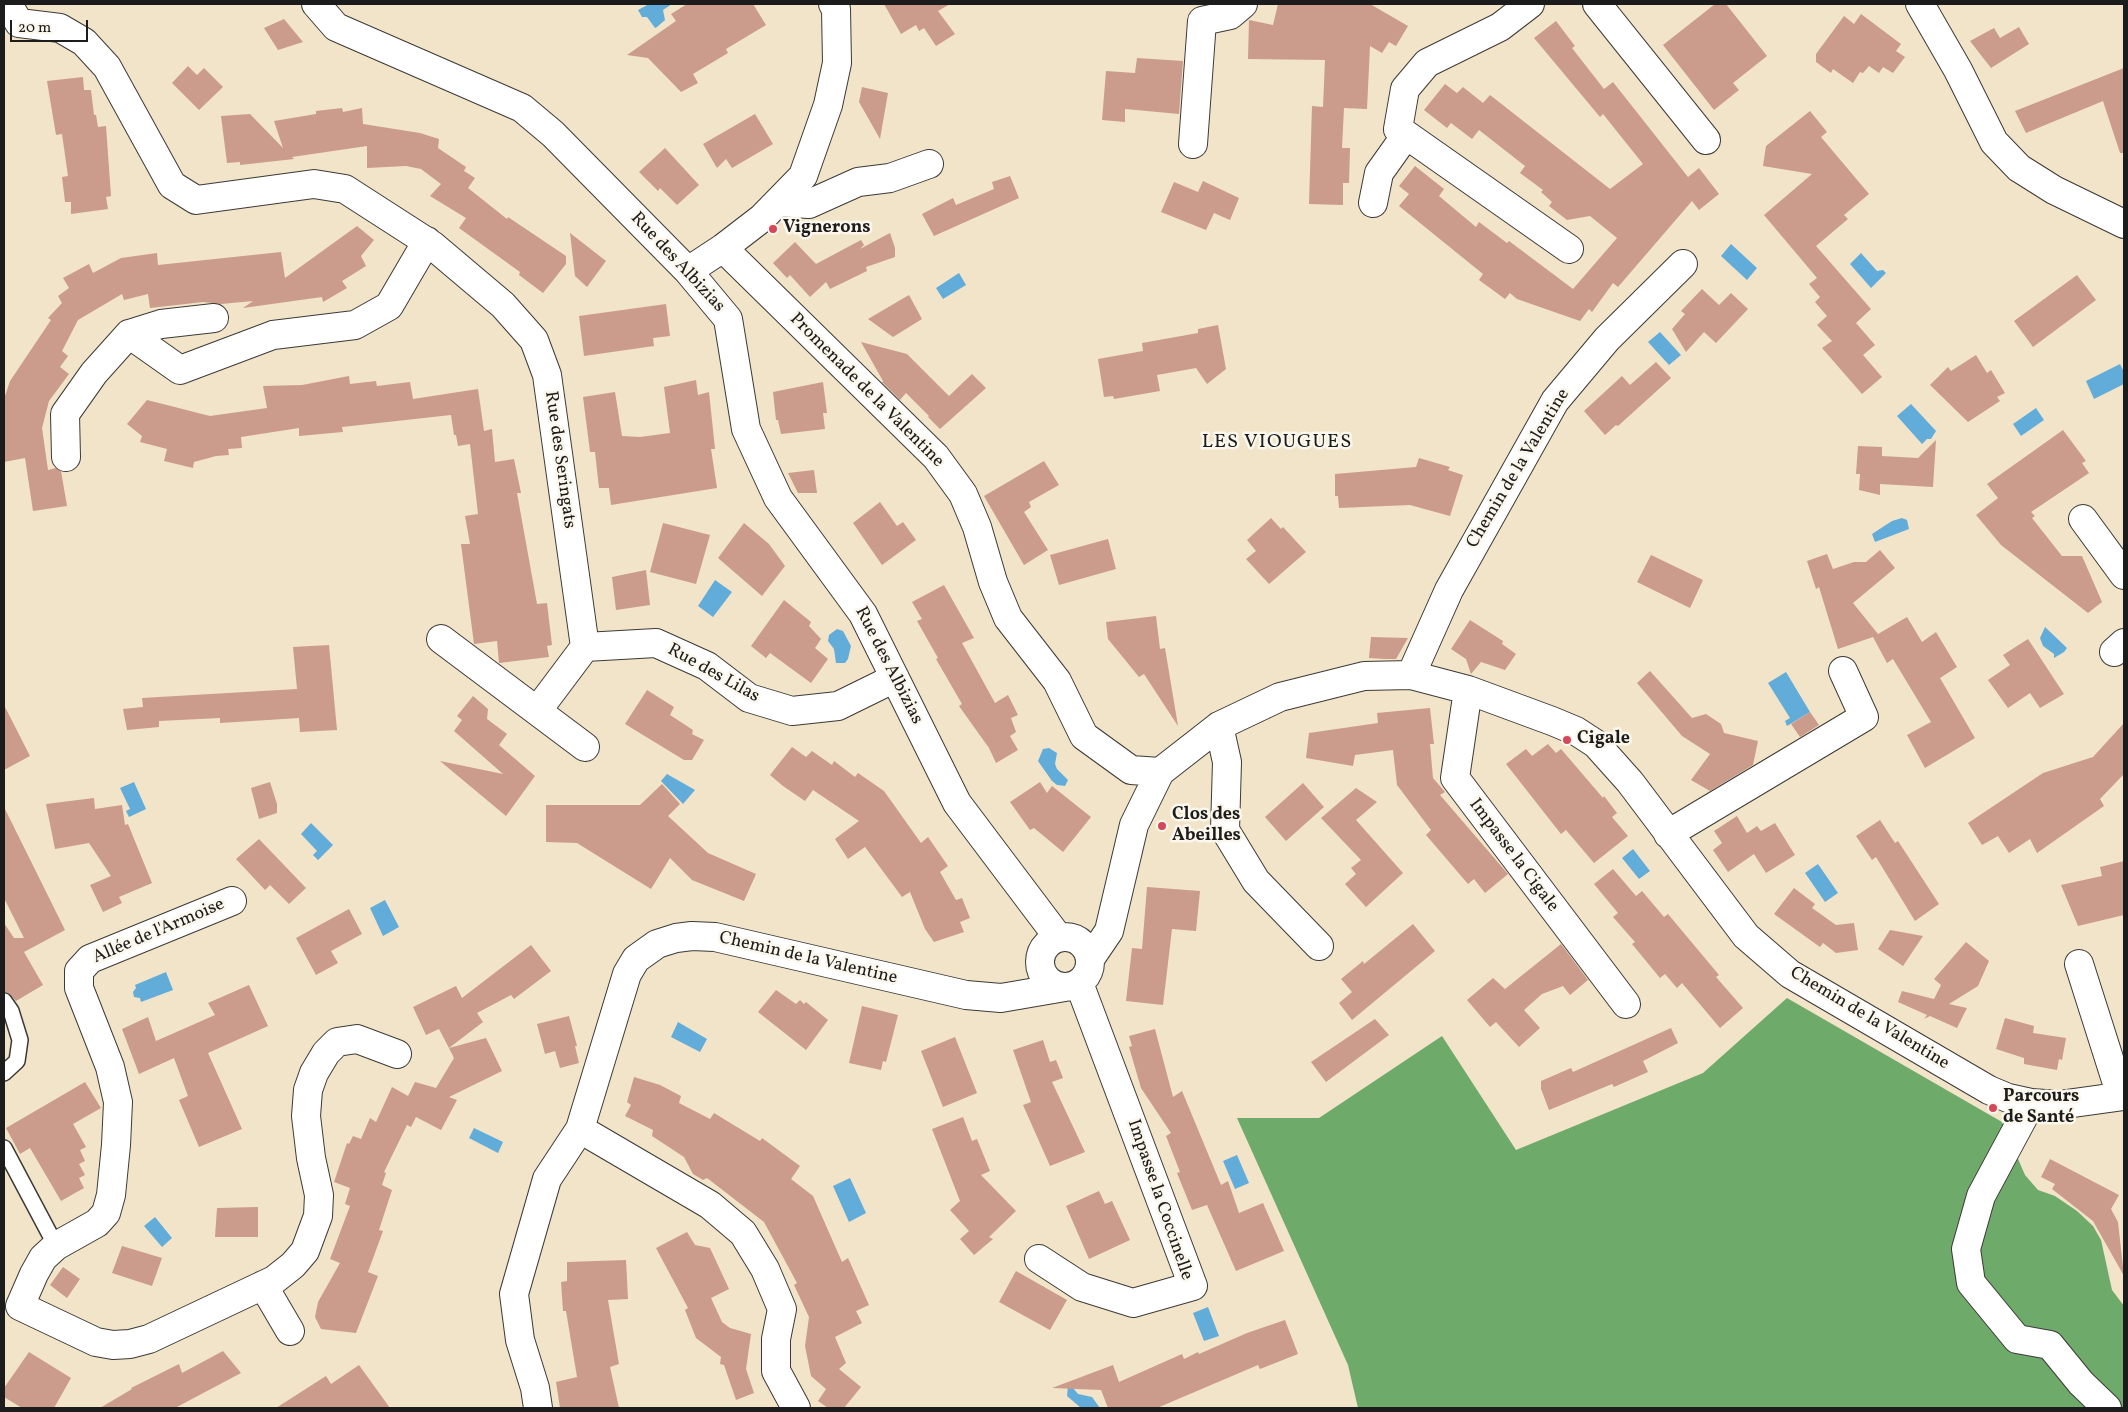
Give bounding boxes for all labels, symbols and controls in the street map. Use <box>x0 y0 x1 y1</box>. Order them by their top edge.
scale bar <box>12 10 90 42</box>
text: 20 m <box>18 18 51 39</box>
street label: Rue des Albizias <box>625 208 729 318</box>
place label: Vignerons <box>783 218 871 240</box>
marker: Vignerons <box>767 223 779 235</box>
street label: Promenade de la Valentine <box>784 309 948 473</box>
street label: Chemin de la Valentine <box>1463 385 1575 553</box>
street label: Rue des Seringats <box>539 390 579 530</box>
district label: LES VIOUGUES <box>1200 431 1354 455</box>
street label: Rue des Albizias <box>849 604 927 728</box>
street label: Rue des Lilas <box>663 640 763 708</box>
place label: Cigale <box>1577 729 1630 751</box>
marker: Cigale <box>1561 734 1573 746</box>
street label: Impasse la Cigale <box>1463 795 1563 917</box>
place label: Clos des Abeilles <box>1172 805 1241 848</box>
marker: Clos des Abeilles <box>1156 820 1168 832</box>
street label: Allée de l'Armoise <box>90 895 228 969</box>
street label: Chemin de la Valentine <box>717 928 899 990</box>
street label: Chemin de la Valentine <box>1785 963 1953 1075</box>
place label: Parcours de Santé <box>2003 1087 2079 1130</box>
marker: Parcours de Santé <box>1987 1102 1999 1114</box>
street label: Impasse la Coccinelle <box>1121 1117 1197 1283</box>

